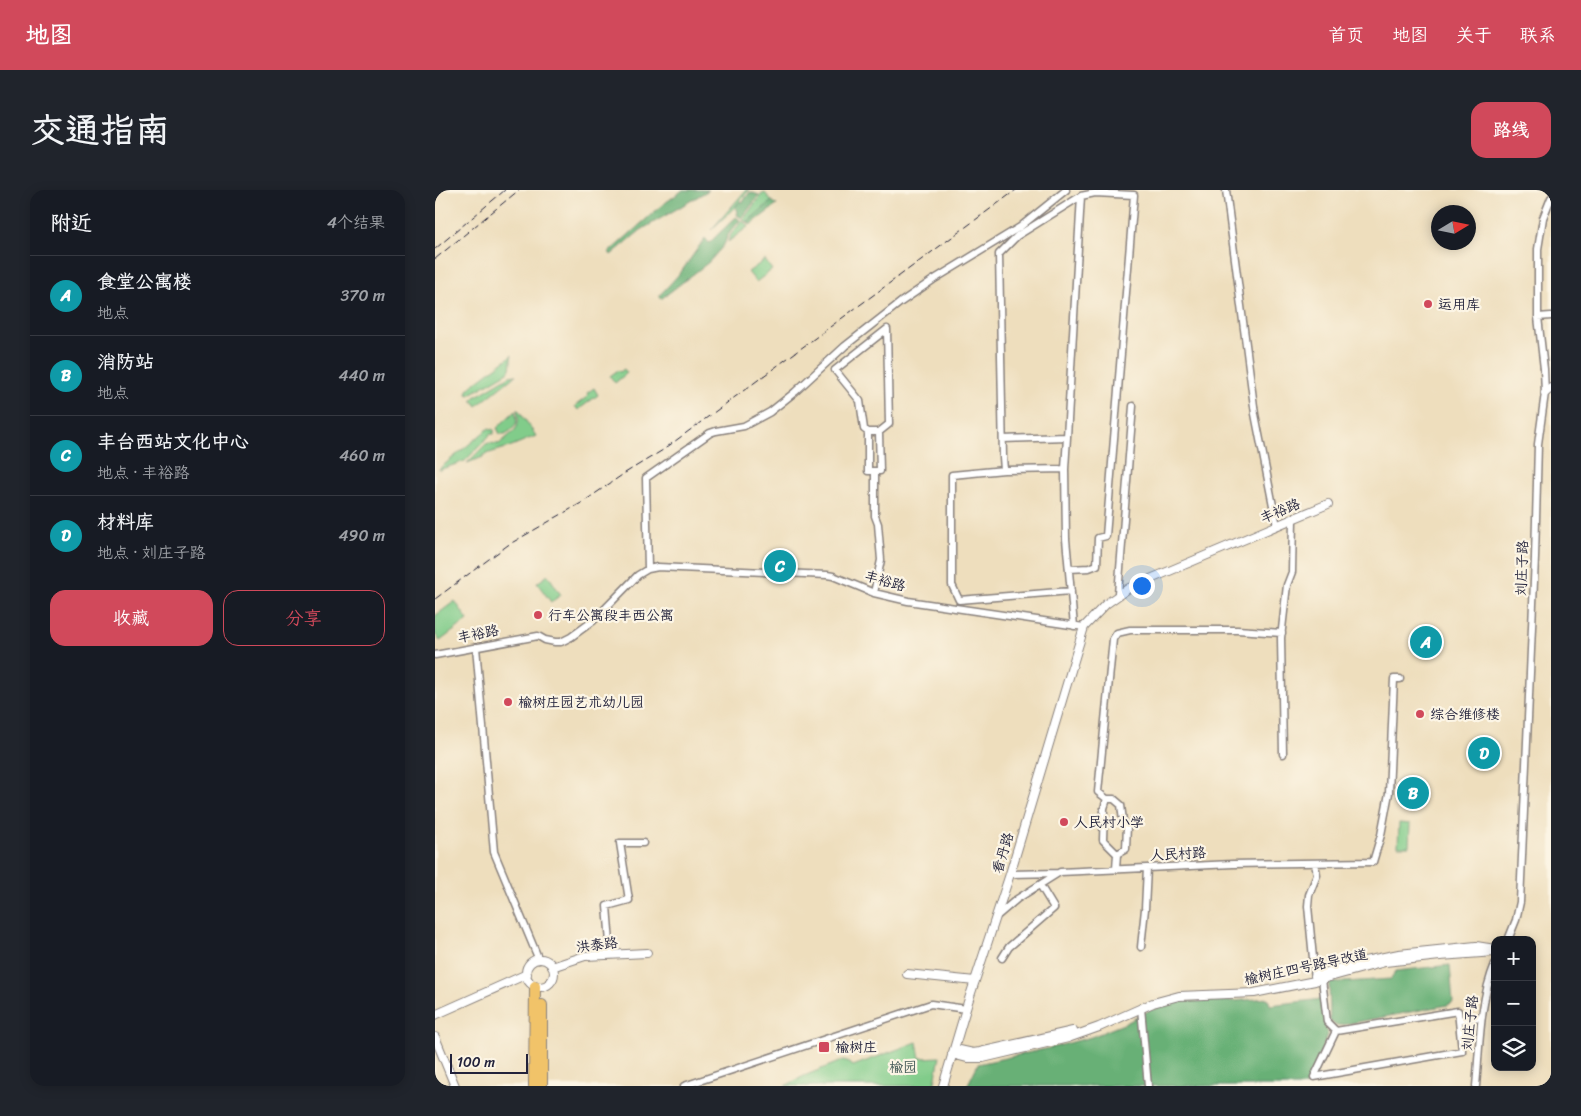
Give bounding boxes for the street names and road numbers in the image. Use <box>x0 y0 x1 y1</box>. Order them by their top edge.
street label: 丰裕路 <box>1256 491 1304 531</box>
street label: 刘庄子路 <box>1509 540 1535 596</box>
street label: 丰裕路 <box>861 563 909 599</box>
street label: 丰裕路 <box>455 618 501 650</box>
street label: 看丹路 <box>985 829 1021 877</box>
street label: 人民村路 <box>1149 840 1207 868</box>
street label: 洪泰路 <box>575 930 619 960</box>
street label: 榆树庄四号路导改道 <box>1242 942 1370 992</box>
street label: 刘庄子路 <box>1455 994 1485 1052</box>

